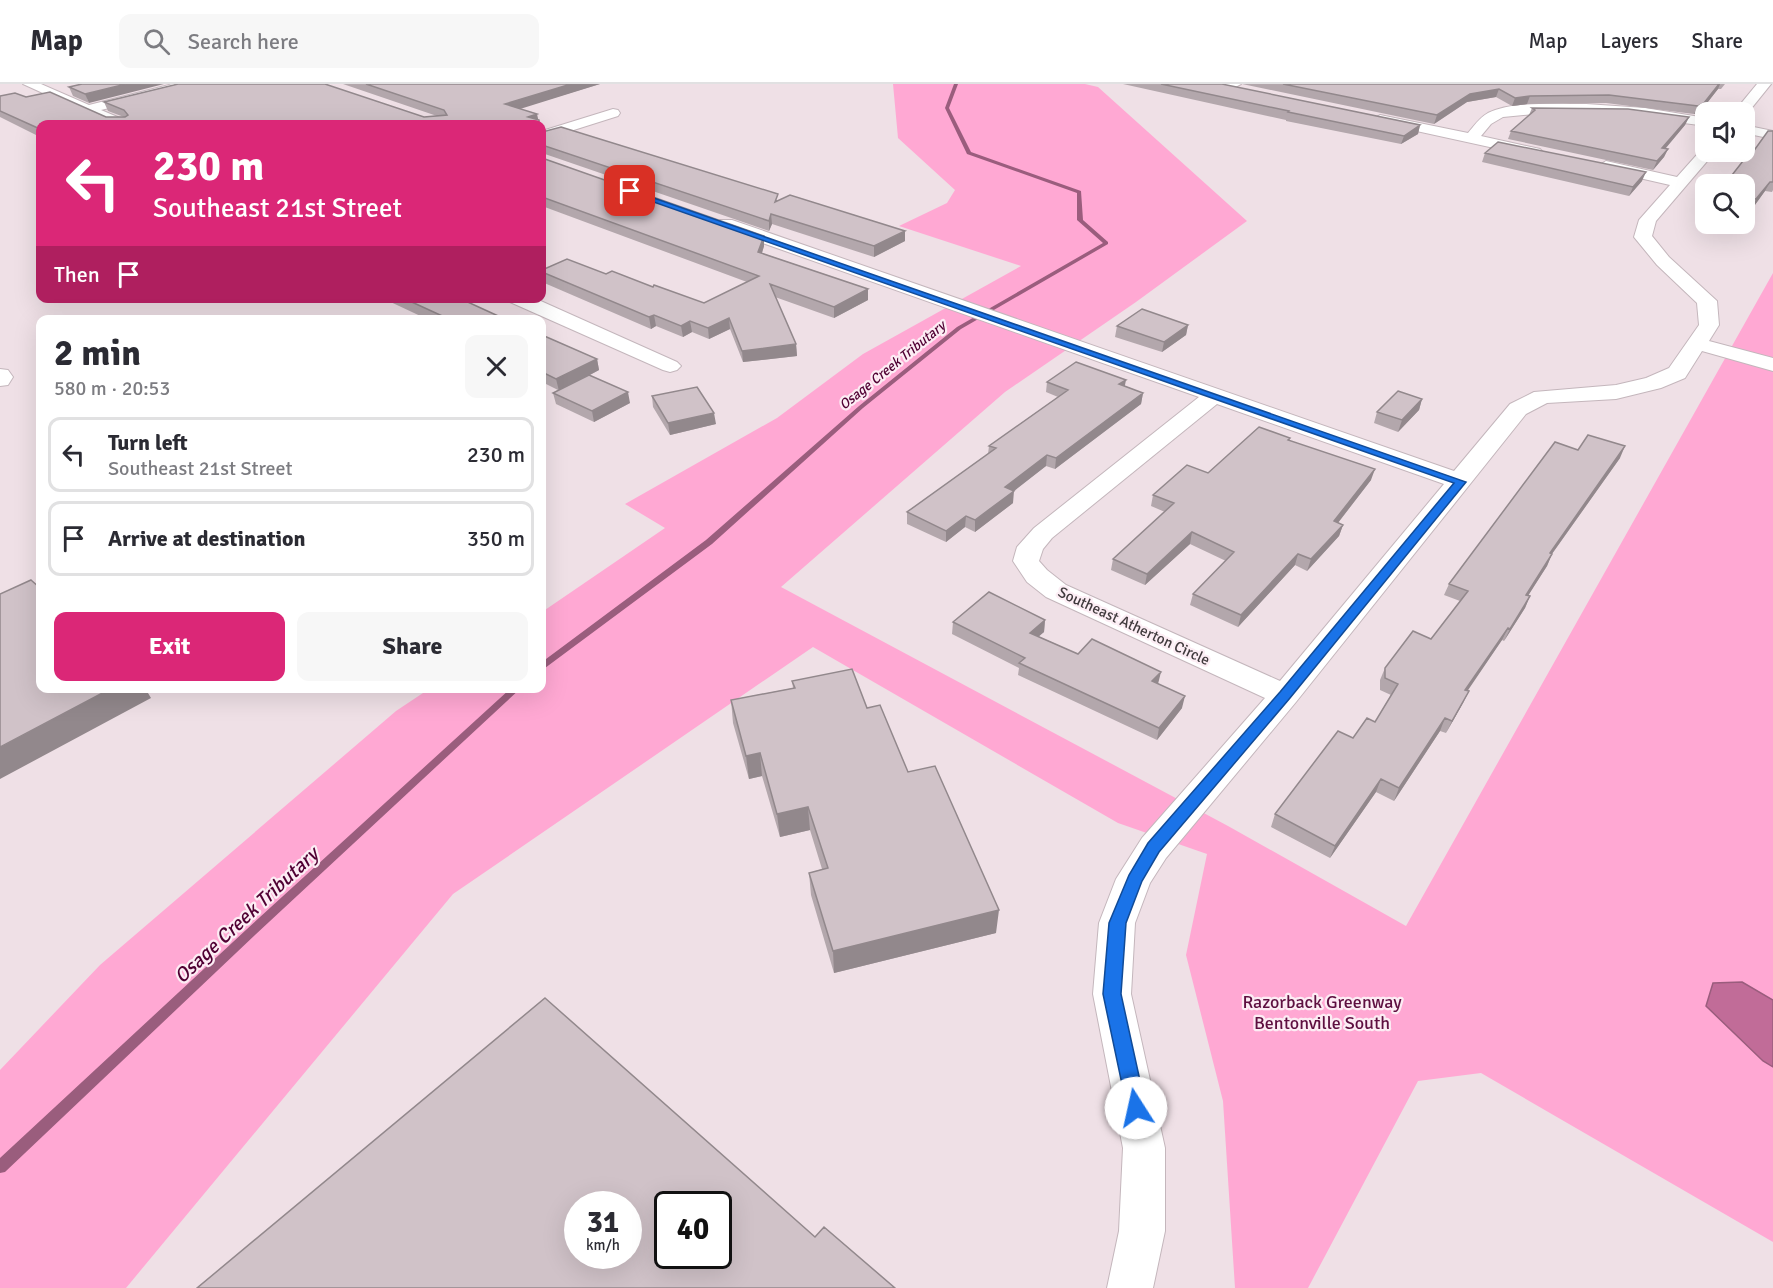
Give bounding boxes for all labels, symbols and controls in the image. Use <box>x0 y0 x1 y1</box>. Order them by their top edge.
search box <box>119 14 539 68</box>
text: Map <box>30 24 83 58</box>
icon: search <box>140 25 173 58</box>
text: Search here <box>188 28 299 55</box>
text: Map <box>1529 28 1567 54</box>
text: Layers <box>1600 28 1658 54</box>
text: Share <box>1691 28 1743 54</box>
map controls <box>1695 102 1755 234</box>
button: sound <box>1695 102 1755 162</box>
text: 230 m <box>153 141 264 192</box>
icon: left <box>54 144 132 222</box>
pin <box>604 165 655 216</box>
icon: arrive <box>613 174 646 207</box>
button: search <box>1695 174 1755 234</box>
text: Southeast 21st Street <box>153 192 402 225</box>
icon: arrive <box>112 258 145 291</box>
text: Then <box>54 261 100 288</box>
water label: Osage Creek Tributary <box>836 316 951 413</box>
text: 2 min <box>54 331 141 376</box>
button: close <box>465 335 528 398</box>
text: 580 m · 20:53 <box>54 376 170 401</box>
text: Turn left <box>108 429 188 456</box>
icon: left <box>57 438 90 471</box>
text: 230 m <box>467 441 525 468</box>
text: Southeast 21st Street <box>108 456 293 481</box>
icon: arrive <box>57 522 90 555</box>
text: Arrive at destination <box>108 525 305 552</box>
text: 350 m <box>467 525 525 552</box>
street label: Southeast Atherton Circle <box>1055 583 1213 669</box>
button: Exit <box>54 612 285 681</box>
button: Share <box>297 612 528 681</box>
water label: Osage Creek Tributary <box>169 840 326 989</box>
park label: Razorback Greenway Bentonville South <box>1242 991 1402 1034</box>
position arrow <box>1104 1076 1168 1140</box>
speed limit sign: 40 <box>654 1191 732 1269</box>
text: 31 <box>587 1204 619 1241</box>
text: km/h <box>586 1236 620 1254</box>

